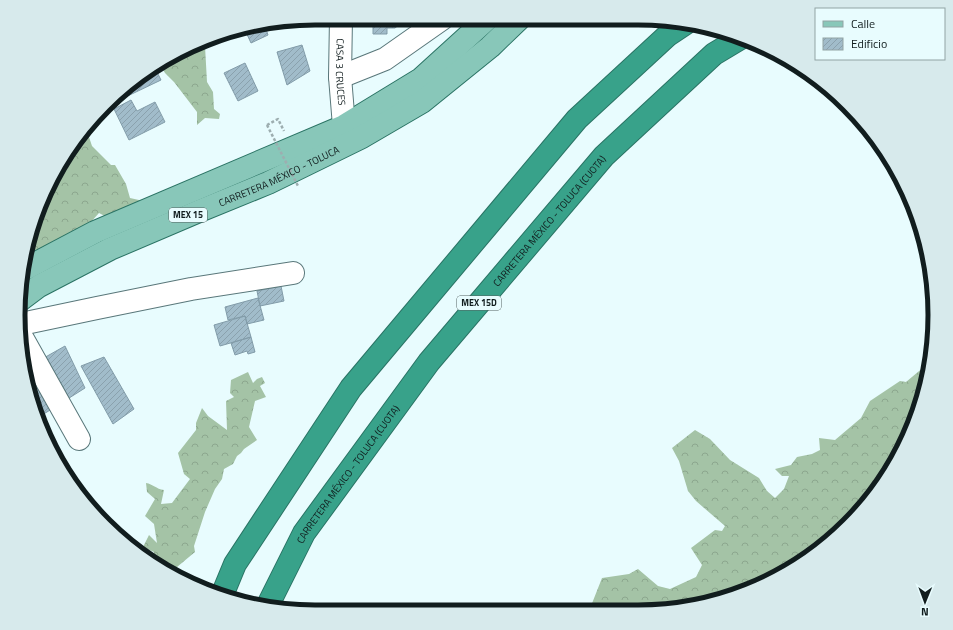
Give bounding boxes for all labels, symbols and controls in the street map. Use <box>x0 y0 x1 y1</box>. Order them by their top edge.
legend <box>815 8 945 60</box>
text: Calle <box>851 14 875 33</box>
text: Edificio <box>851 34 887 53</box>
street label: CASA 3 CRUCES <box>332 38 349 106</box>
street label: CARRETERA MÉXICO - TOLUCA <box>216 142 342 210</box>
street label: CARRETERA MÉXICO - TOLUCA (CUOTA) <box>489 152 610 290</box>
road number: MEX 15 <box>169 208 207 222</box>
road number: MEX 15D <box>457 296 501 310</box>
street label: CARRETERA MÉXICO - TOLUCA (CUOTA) <box>293 402 403 546</box>
north arrow <box>905 582 945 622</box>
text: N <box>921 604 929 620</box>

